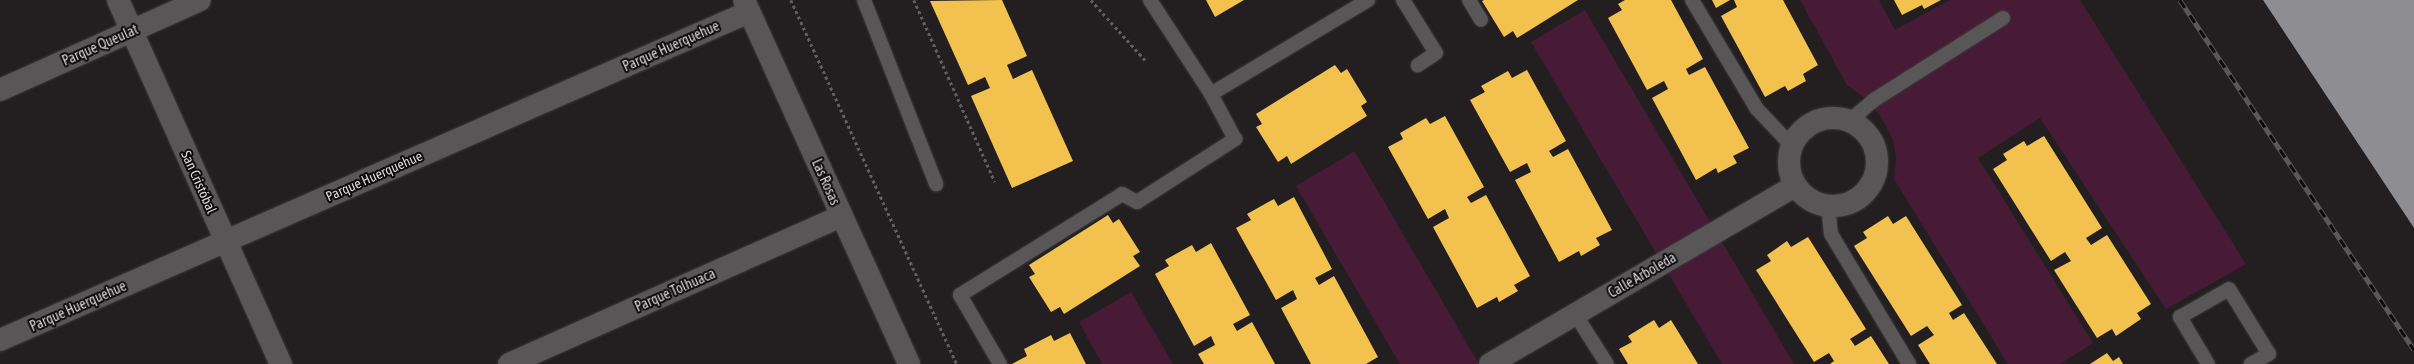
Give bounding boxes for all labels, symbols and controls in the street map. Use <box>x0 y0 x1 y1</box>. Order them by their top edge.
street label: Parque Huerquehue <box>620 17 722 75</box>
street label: Parque Queulat <box>59 21 141 69</box>
street label: Parque Huerquehue <box>323 147 425 205</box>
street label: San Cristóbal <box>178 148 220 216</box>
street label: Las Rosas <box>808 156 844 208</box>
street label: Calle Arboleda <box>1605 249 1679 301</box>
street label: Parque Tolhuaca <box>632 265 718 315</box>
street label: Parque Huerquehue <box>27 277 129 335</box>

